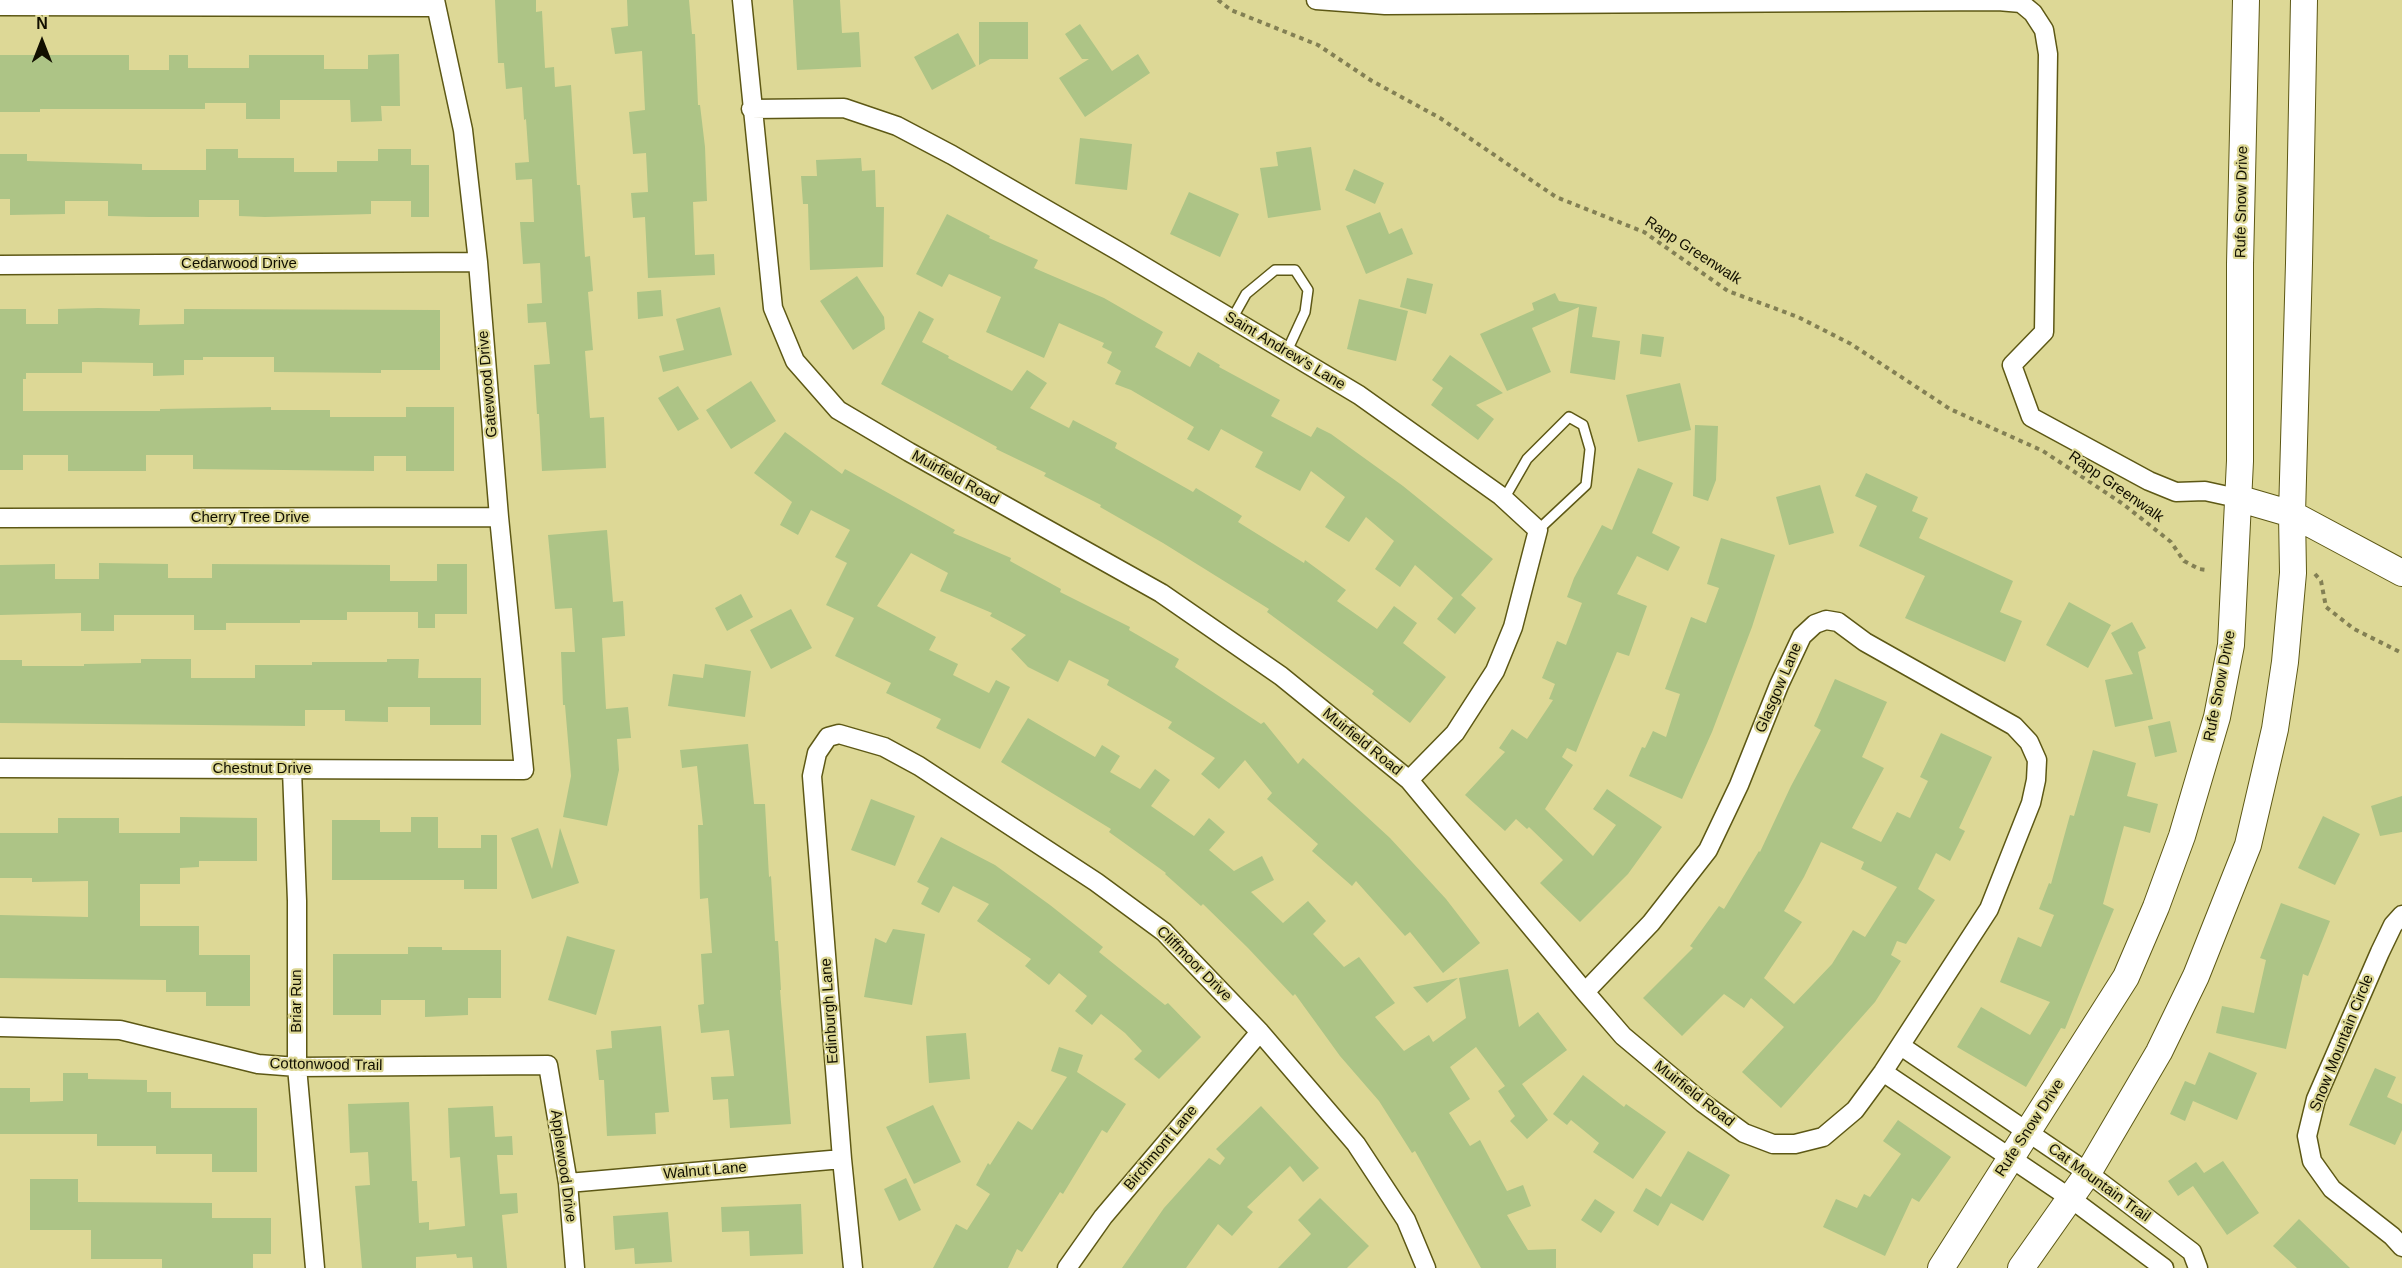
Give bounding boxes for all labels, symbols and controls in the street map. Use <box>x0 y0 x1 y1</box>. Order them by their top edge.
north arrow <box>12 12 72 72</box>
text: N <box>36 15 48 32</box>
street label: Rufe Snow Drive <box>2232 146 2252 258</box>
street label: Rapp Greenwalk <box>1641 213 1745 289</box>
street label: Cedarwood Drive <box>181 255 297 273</box>
street label: Saint Andrew's Lane <box>1222 308 1348 394</box>
street label: Gatewood Drive <box>474 330 502 438</box>
street label: Muirfield Road <box>908 447 1002 509</box>
street label: Rapp Greenwalk <box>2065 448 2167 526</box>
street label: Cherry Tree Drive <box>191 509 309 527</box>
street label: Rufe Snow Drive <box>2200 629 2240 743</box>
street label: Glasgow Lane <box>1752 640 1806 736</box>
street label: Muirfield Road <box>1319 705 1405 779</box>
street label: Chestnut Drive <box>212 760 312 778</box>
street label: Cliffmoor Drive <box>1153 923 1235 1005</box>
street label: Edinburgh Lane <box>817 958 843 1064</box>
street label: Briar Run <box>288 969 306 1033</box>
street label: Snow Mountain Circle <box>2306 972 2378 1114</box>
street label: Cottonwood Trail <box>269 1055 383 1075</box>
street label: Muirfield Road <box>1650 1057 1738 1131</box>
street label: Rufe Snow Drive <box>1992 1076 2068 1180</box>
street label: Birchmont Lane <box>1120 1102 1202 1194</box>
street label: Applewood Drive <box>546 1109 580 1223</box>
street label: Cat Mountain Trail <box>2044 1140 2154 1226</box>
street label: Walnut Lane <box>663 1158 747 1184</box>

